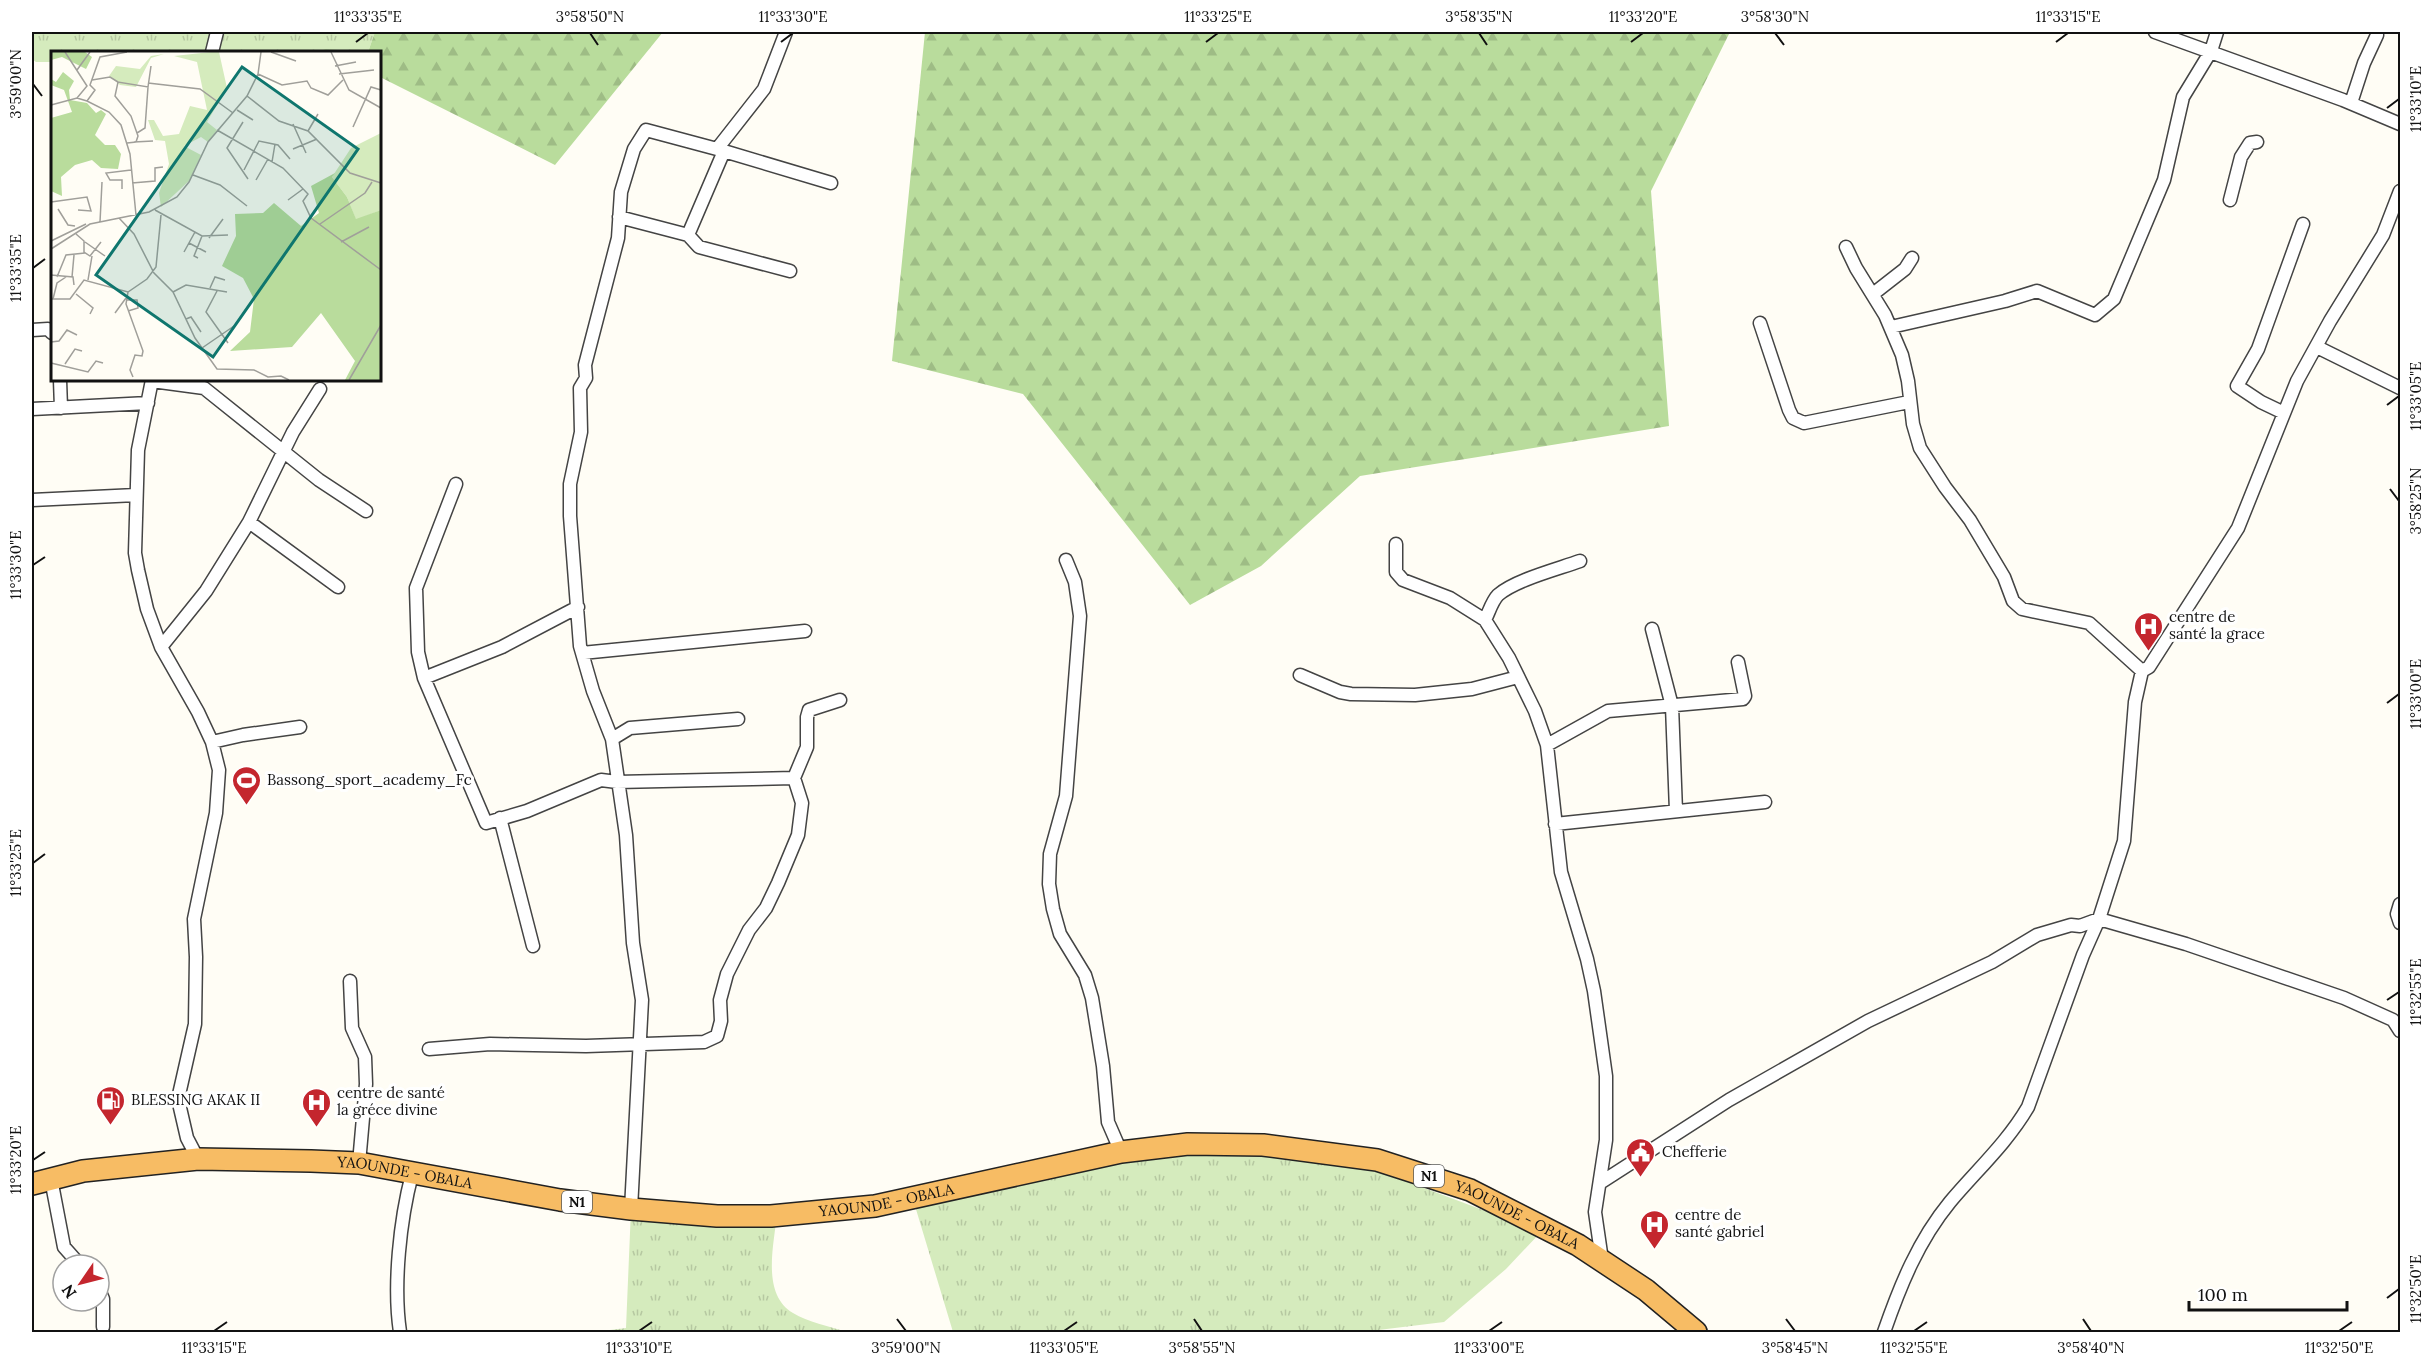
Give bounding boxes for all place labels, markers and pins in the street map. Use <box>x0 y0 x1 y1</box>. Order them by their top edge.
place label: centre de santé la grace <box>2169 607 2265 643</box>
hospital icon: centre de santé la grace <box>2132 610 2164 652</box>
sports icon: Bassong_sport_academy_Fc <box>230 764 262 806</box>
place label: Bassong_sport_academy_Fc <box>267 770 472 789</box>
place label: centre de santé la gréce divine <box>337 1083 445 1119</box>
fuel station icon: BLESSING AKAK II <box>94 1084 126 1126</box>
hospital icon: centre de santé la gréce divine <box>300 1086 332 1128</box>
place label: BLESSING AKAK II <box>131 1090 260 1109</box>
public building icon: Chefferie <box>1625 1136 1657 1178</box>
place label: Chefferie <box>1662 1142 1727 1161</box>
place label: centre de santé gabriel <box>1675 1205 1764 1241</box>
hospital icon: centre de santé gabriel <box>1638 1208 1670 1250</box>

